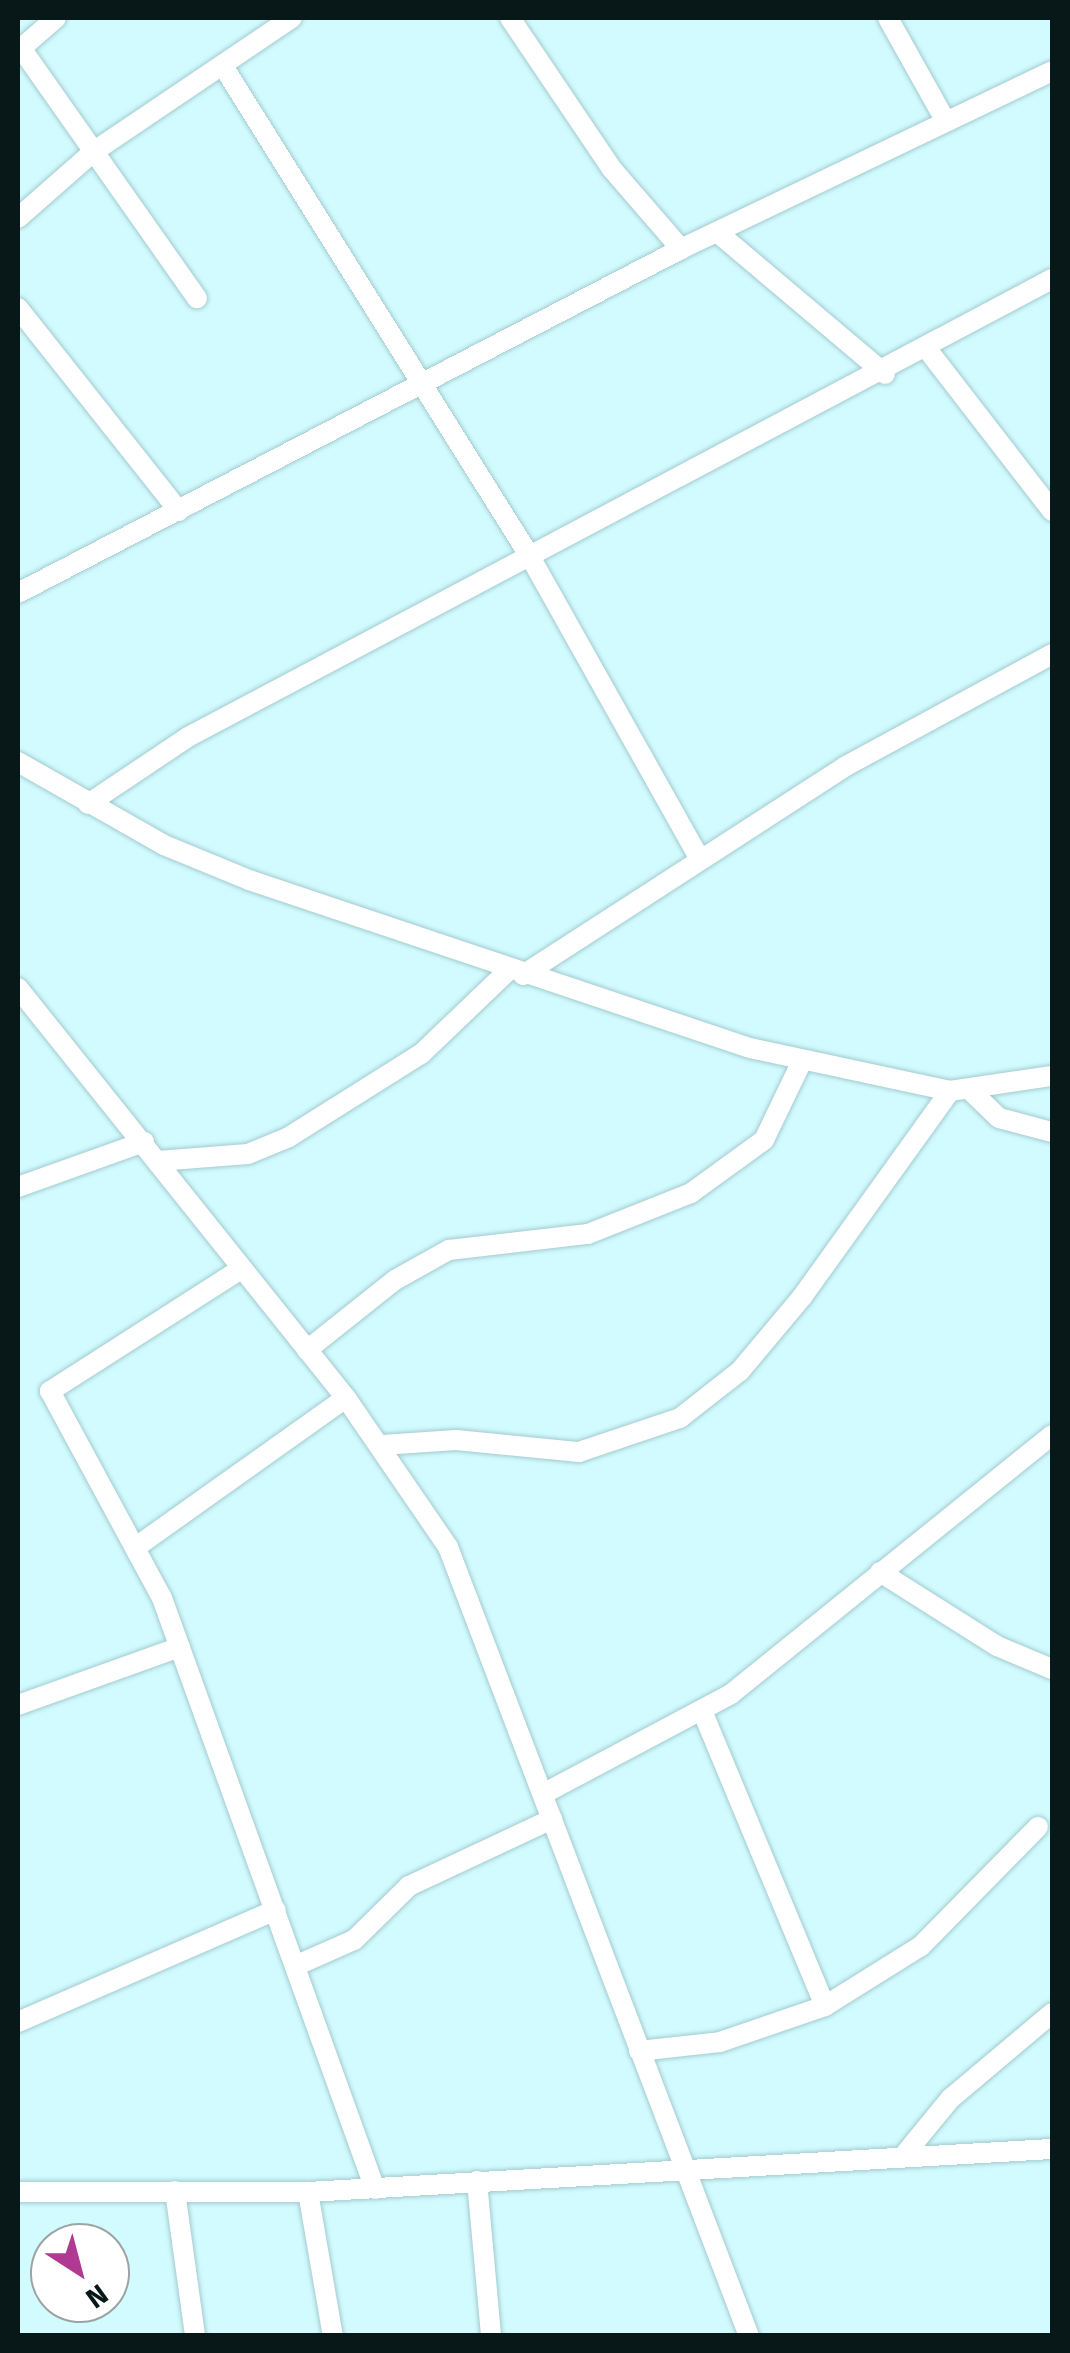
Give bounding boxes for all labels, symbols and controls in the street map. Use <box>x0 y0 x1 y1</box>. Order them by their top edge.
north arrow <box>30 2223 130 2323</box>
text: N <box>80 2277 114 2315</box>

